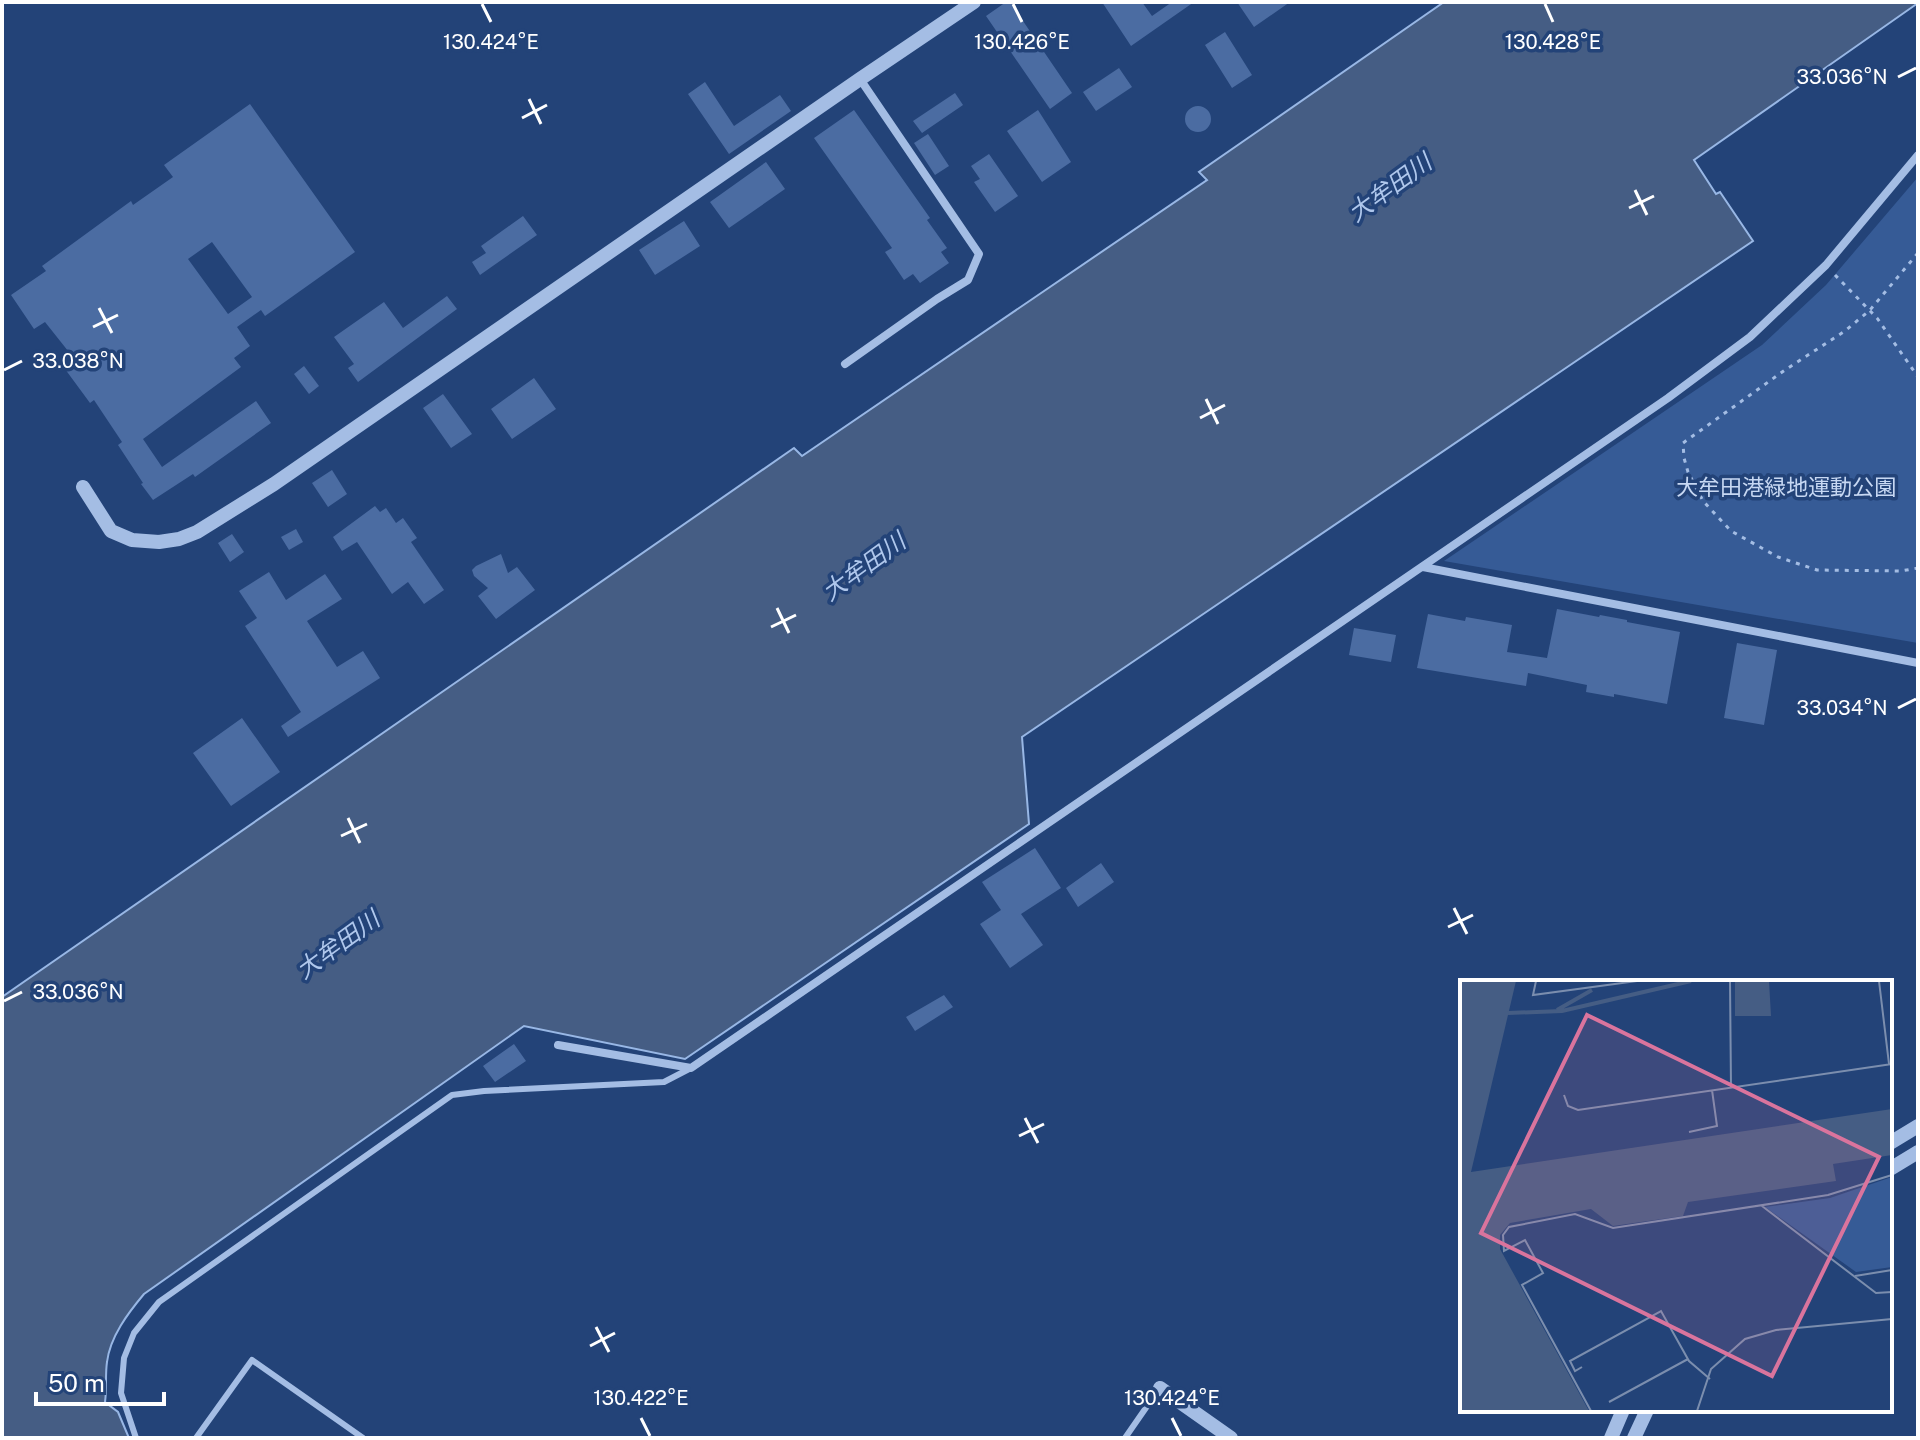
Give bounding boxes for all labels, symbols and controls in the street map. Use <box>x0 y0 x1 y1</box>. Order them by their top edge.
text: 130.424°E <box>443 30 539 54</box>
text: 130.426°E <box>974 30 1070 54</box>
text: 130.428°E <box>1505 30 1601 54</box>
text: 33.036°N <box>1797 65 1887 89</box>
water label: 大牟田川 <box>1342 146 1439 227</box>
text: 33.038°N <box>32 349 124 373</box>
park label: 大牟田港緑地運動公園 <box>1676 474 1896 500</box>
water label: 大牟田川 <box>816 525 913 606</box>
text: 33.034°N <box>1796 696 1888 720</box>
water label: 大牟田川 <box>290 903 387 984</box>
text: 33.036°N <box>33 980 123 1004</box>
inset map <box>1460 980 1892 1412</box>
scale bar <box>36 1356 164 1406</box>
text: 50 m <box>48 1369 105 1397</box>
text: 130.422°E <box>593 1386 689 1410</box>
text: 130.424°E <box>1124 1386 1220 1410</box>

